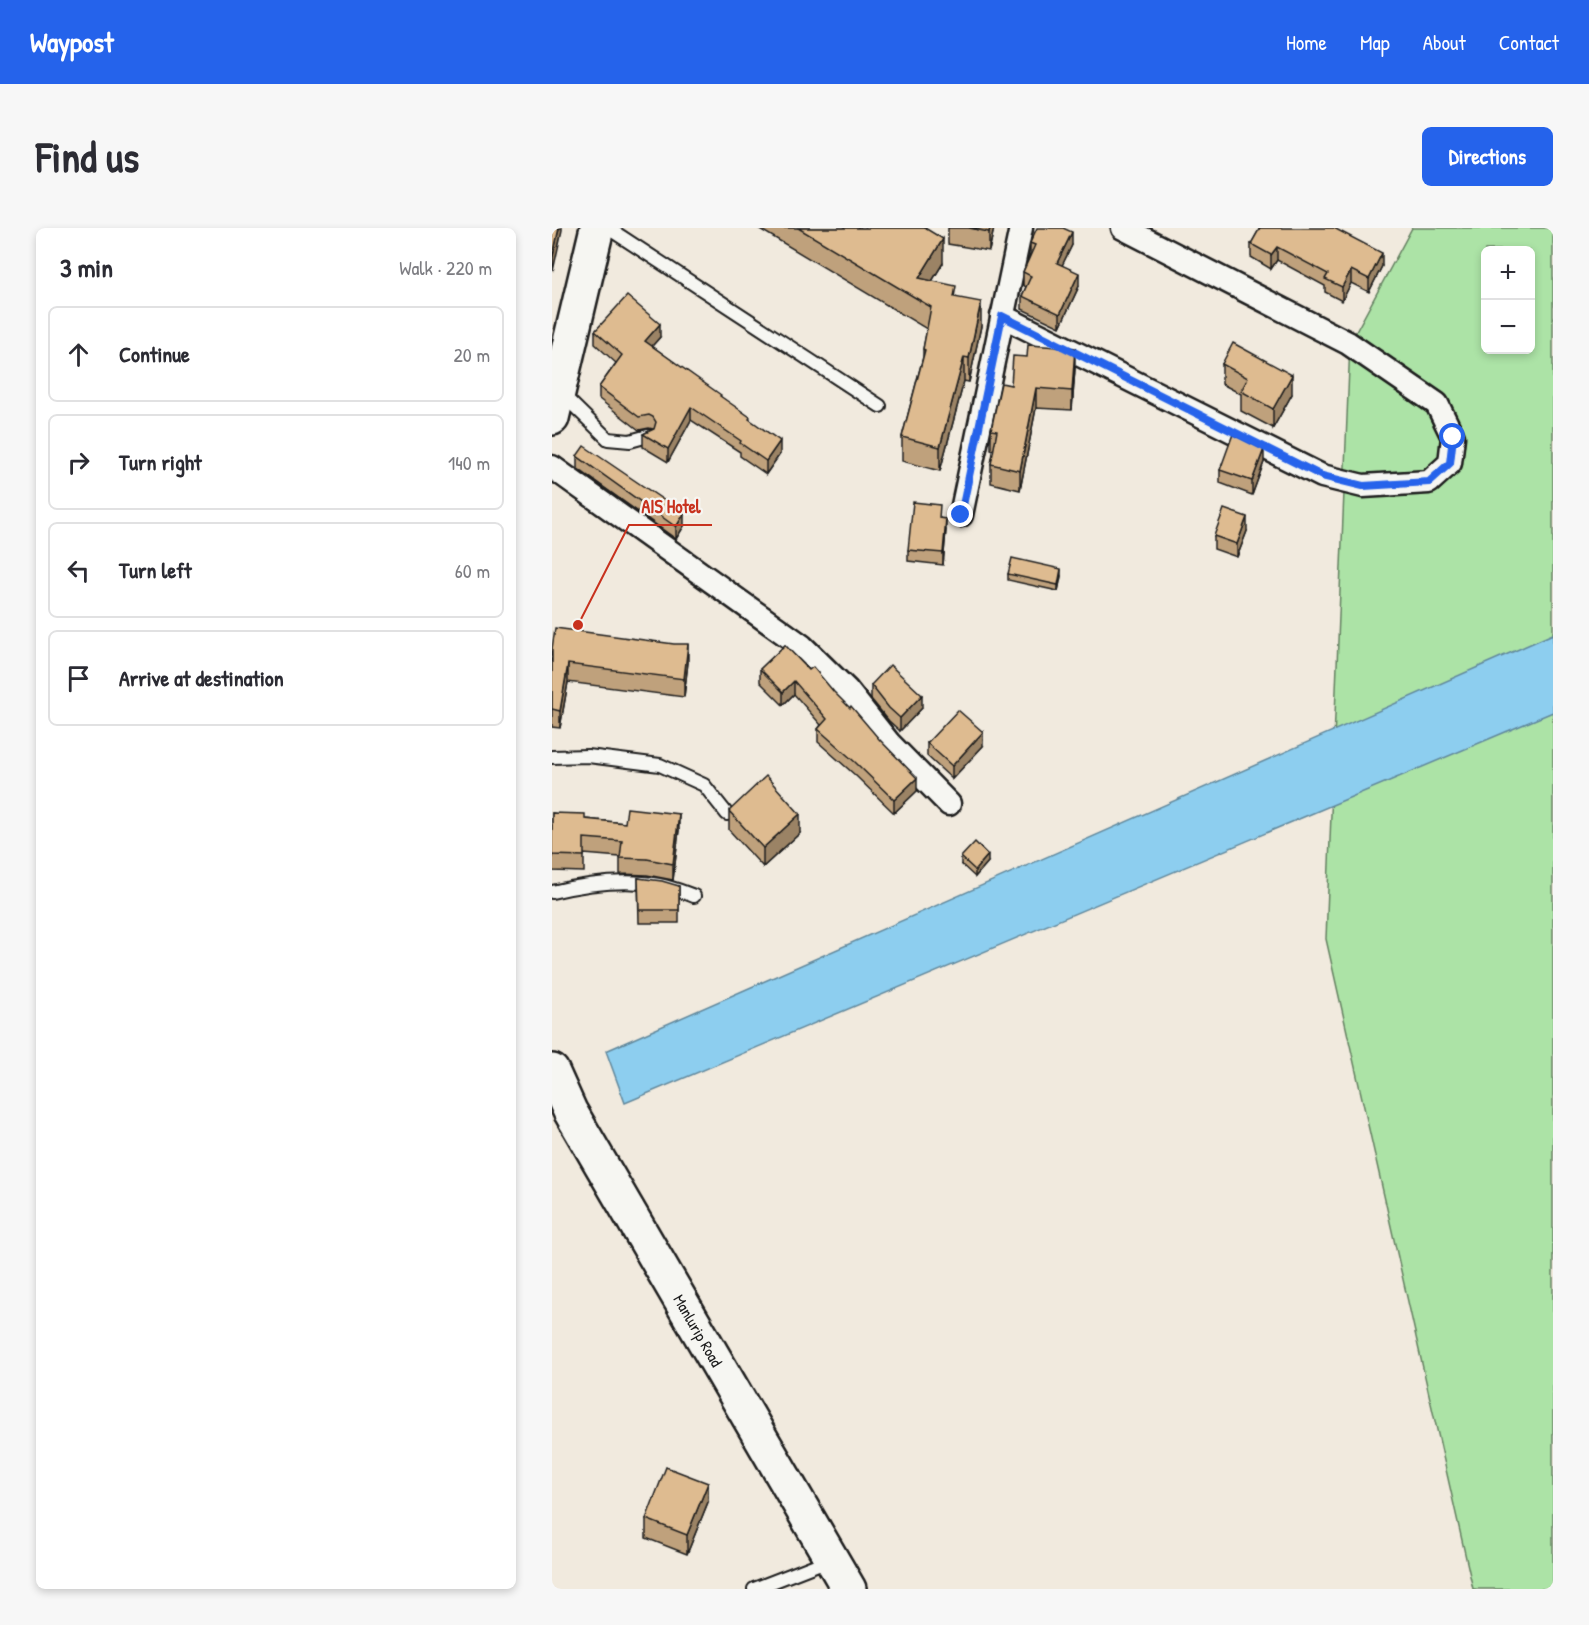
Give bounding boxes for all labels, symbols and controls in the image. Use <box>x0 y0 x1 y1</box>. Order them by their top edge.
text: Waypost <box>30 23 114 61</box>
text: Home <box>1286 28 1327 57</box>
text: Map <box>1360 28 1390 57</box>
text: About <box>1423 28 1466 57</box>
text: Contact <box>1499 28 1559 57</box>
button: Directions <box>1422 127 1553 186</box>
text: Find us <box>36 128 139 185</box>
map controls <box>1481 246 1535 354</box>
button: + <box>1481 246 1535 300</box>
text: 3 min <box>60 250 113 285</box>
text: Walk · 220 m <box>399 254 492 281</box>
button: − <box>1481 300 1535 354</box>
icon: ahead <box>62 338 95 371</box>
text: Continue <box>119 339 190 369</box>
text: 20 m <box>453 341 490 368</box>
route start <box>1439 423 1465 449</box>
icon: right <box>62 446 95 479</box>
text: Turn right <box>119 447 202 477</box>
text: 140 m <box>448 449 490 476</box>
callout: AIS Hotel <box>629 489 712 525</box>
text: AIS Hotel <box>641 494 702 519</box>
route end <box>947 501 973 527</box>
icon: left <box>62 554 95 587</box>
text: Turn left <box>119 555 192 585</box>
text: 60 m <box>455 557 490 584</box>
icon: arrive <box>62 662 95 695</box>
text: Arrive at destination <box>119 663 284 693</box>
street label: Manlurip Road <box>668 1290 728 1371</box>

